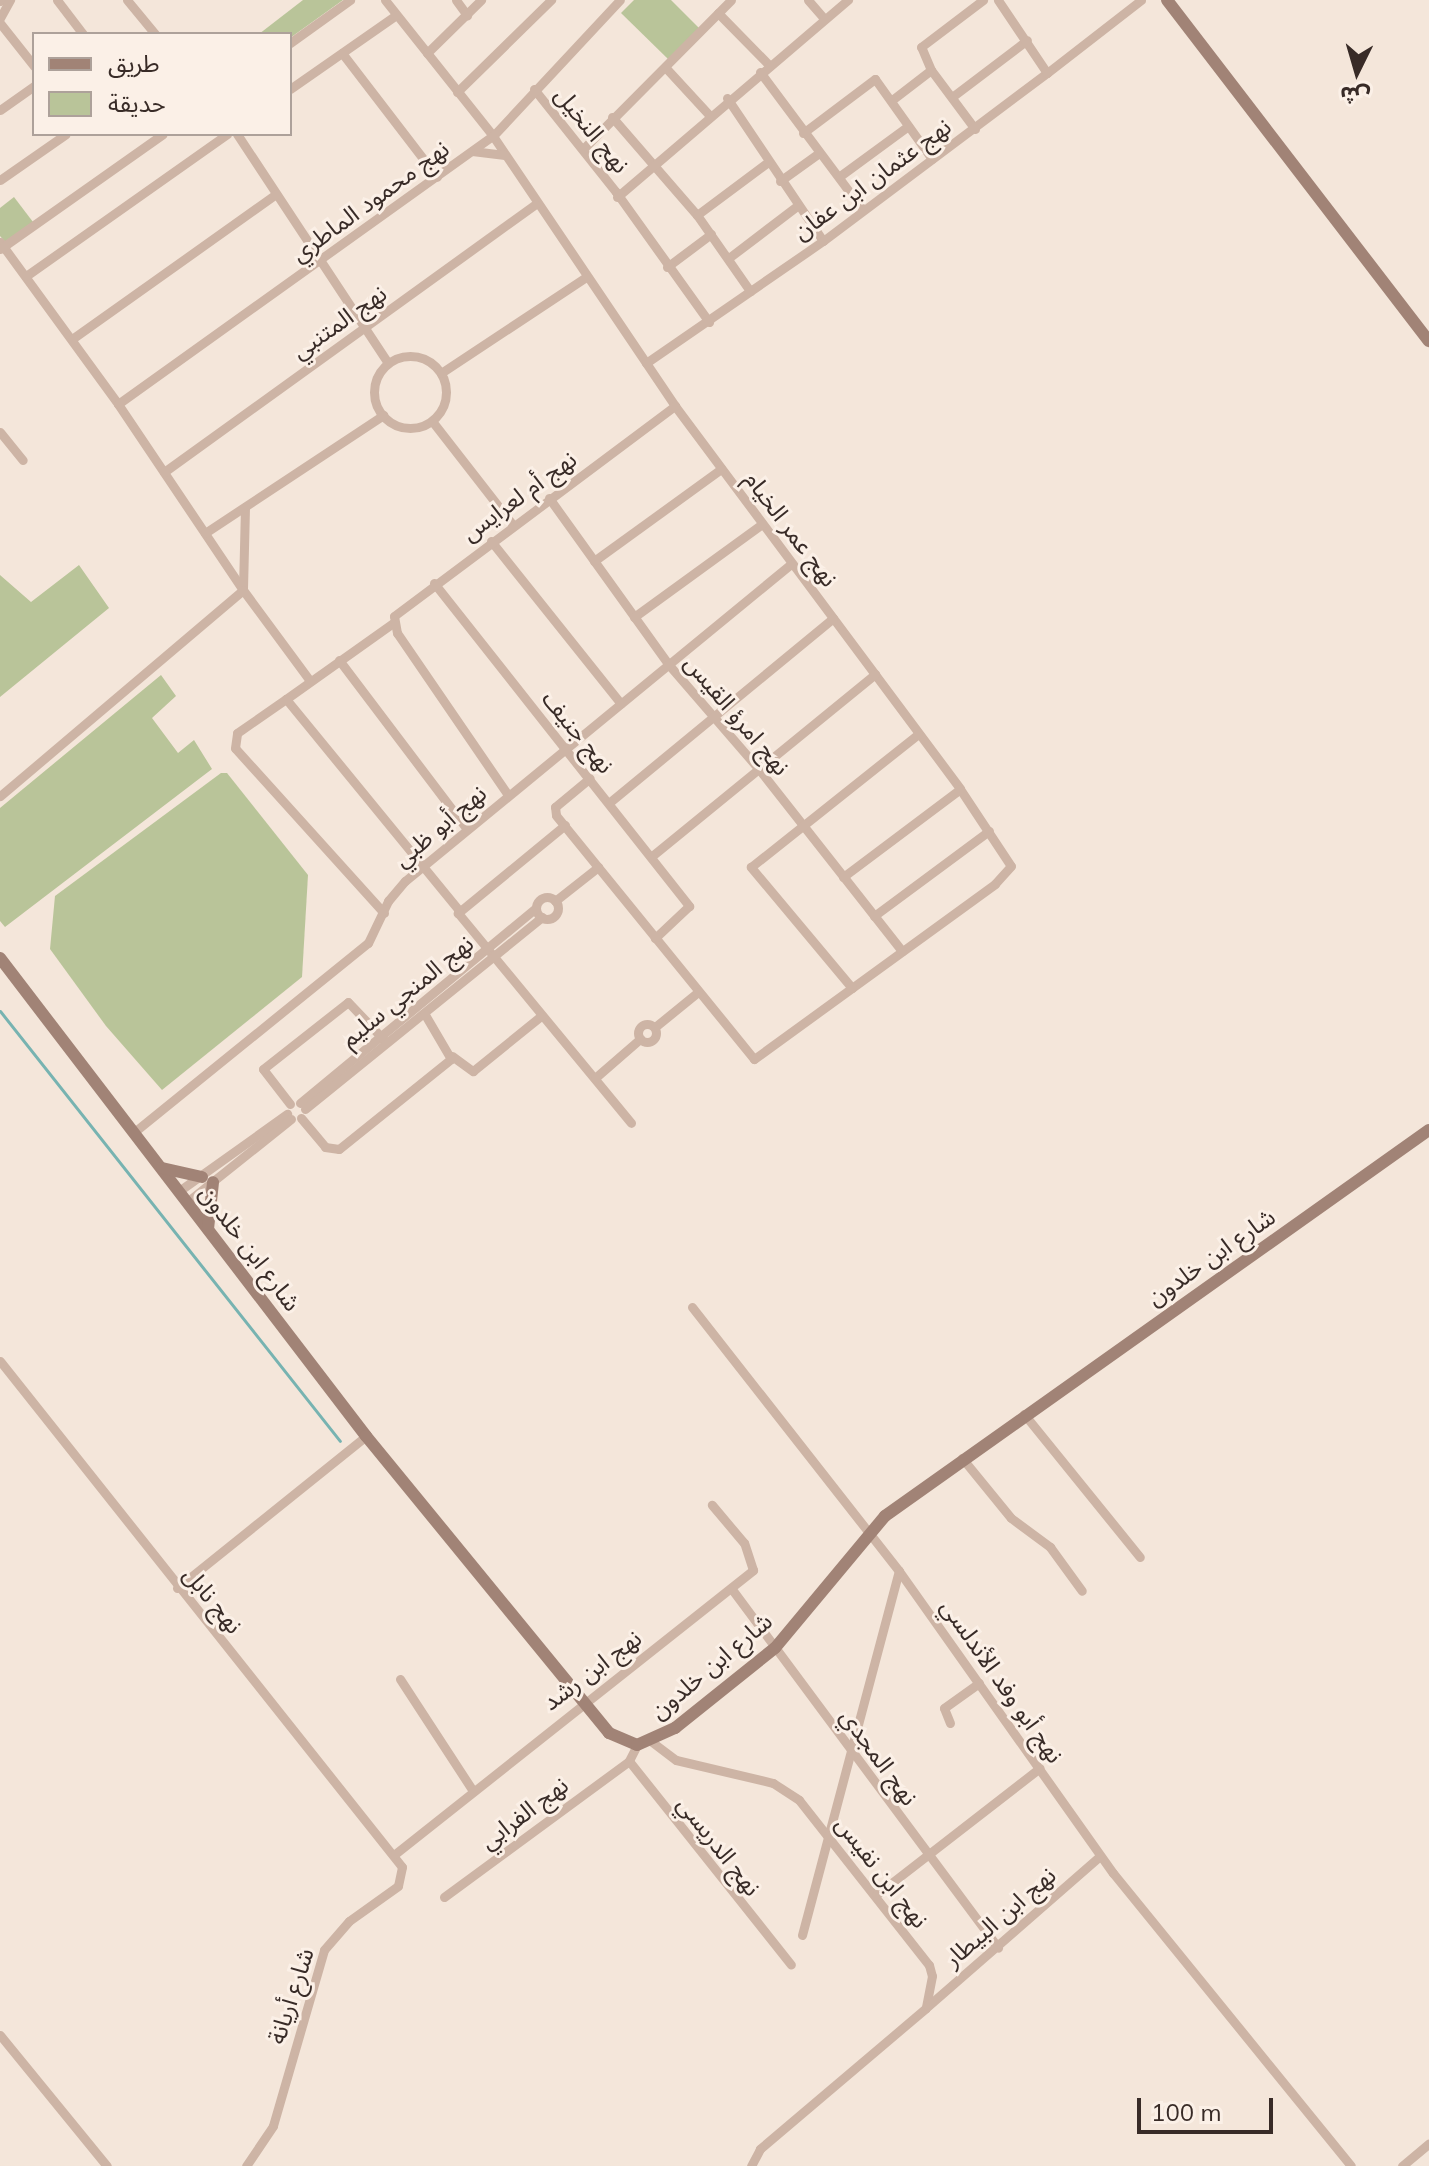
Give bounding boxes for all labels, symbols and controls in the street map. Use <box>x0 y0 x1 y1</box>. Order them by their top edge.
legend <box>32 32 292 136</box>
north arrow <box>1317 32 1397 112</box>
text: طريق <box>108 48 160 78</box>
street label: نهج النخيل <box>549 81 635 179</box>
text: ش <box>1339 81 1371 111</box>
text: حديقة <box>108 88 166 118</box>
street label: نهج عثمان ابن عفان <box>787 112 957 246</box>
street label: نهج محمود الماطري <box>285 134 455 268</box>
street label: نهج المتنبي <box>286 279 392 365</box>
street label: نهج أم لعرايس <box>456 445 582 547</box>
street label: نهج عمر الخيام <box>738 466 844 592</box>
street label: نهج امرؤ القيس <box>678 649 796 781</box>
street label: نهج جنيف <box>536 685 620 779</box>
street label: نهج أبو ظبي <box>388 779 492 873</box>
street label: نهج المنجي سليم <box>335 929 479 1053</box>
street label: شارع ابن خلدون <box>193 1179 307 1317</box>
street label: شارع ابن خلدون <box>1141 1202 1281 1312</box>
street label: نهج نابل <box>177 1561 249 1639</box>
street label: نهج أبو وفد الأندلسي <box>935 1593 1069 1769</box>
street label: شارع ابن خلدون <box>644 1607 778 1725</box>
street label: نهج ابن رشد <box>537 1624 647 1716</box>
street label: نهج المجدي <box>834 1703 924 1811</box>
street label: نهج الفرابي <box>474 1770 574 1856</box>
street label: نهج الدريسي <box>671 1790 767 1902</box>
street label: نهج ابن نفيس <box>829 1810 935 1934</box>
street label: نهج ابن البيطار <box>938 1861 1062 1973</box>
street label: شارع أريانة <box>262 1944 320 2048</box>
scale bar <box>1141 2082 1277 2132</box>
text: 100 m <box>1151 2097 1222 2127</box>

